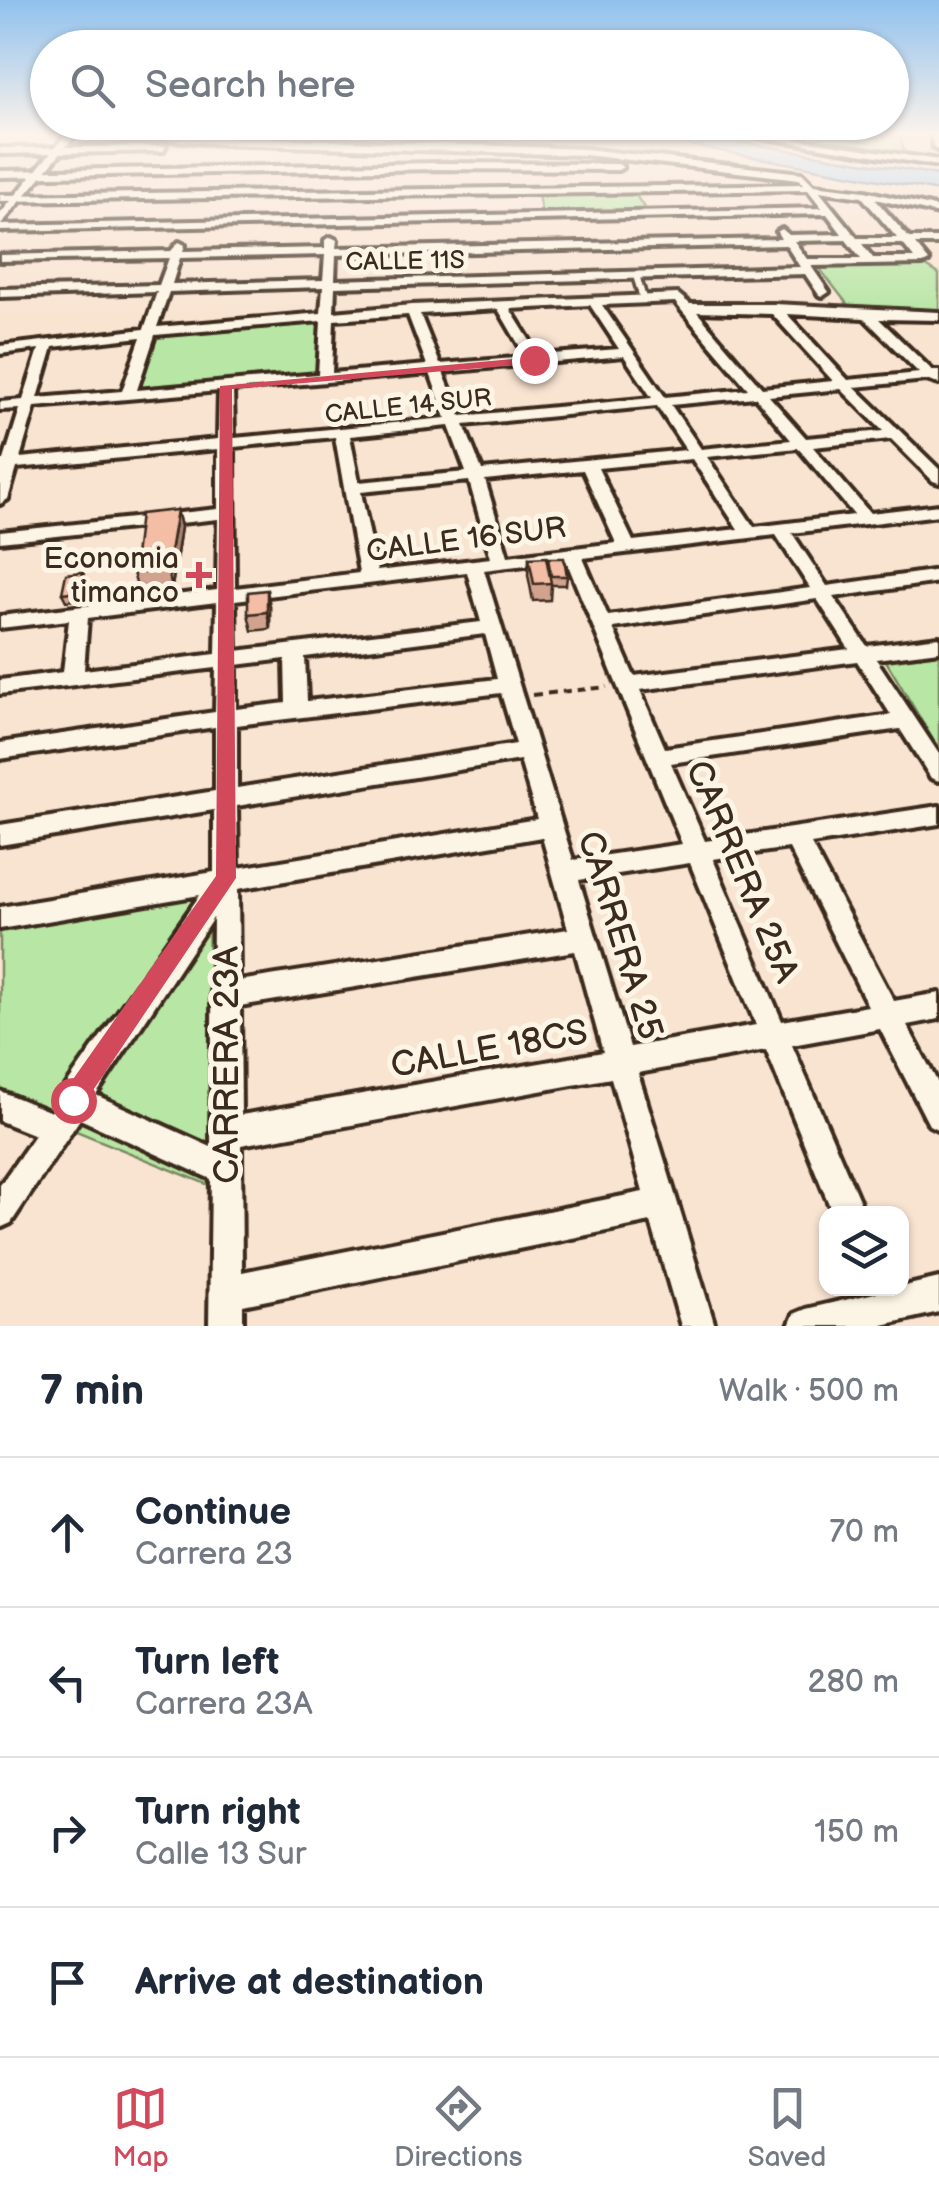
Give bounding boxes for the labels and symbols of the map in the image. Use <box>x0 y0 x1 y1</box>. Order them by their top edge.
street label: CALLE 11S <box>345 245 465 278</box>
route end <box>512 338 558 384</box>
street label: CALLE 14 SUR <box>323 382 493 431</box>
street label: CALLE 16 SUR <box>364 510 568 570</box>
place label: Economia timanco <box>43 541 179 611</box>
marker: Economia timanco <box>188 564 210 586</box>
street label: CARRERA 25A <box>676 754 808 990</box>
street label: CARRERA 25 <box>567 826 672 1045</box>
street label: CARRERA 23A <box>206 946 249 1184</box>
street label: CALLE 18CS <box>388 1011 591 1088</box>
route start <box>51 1078 97 1124</box>

